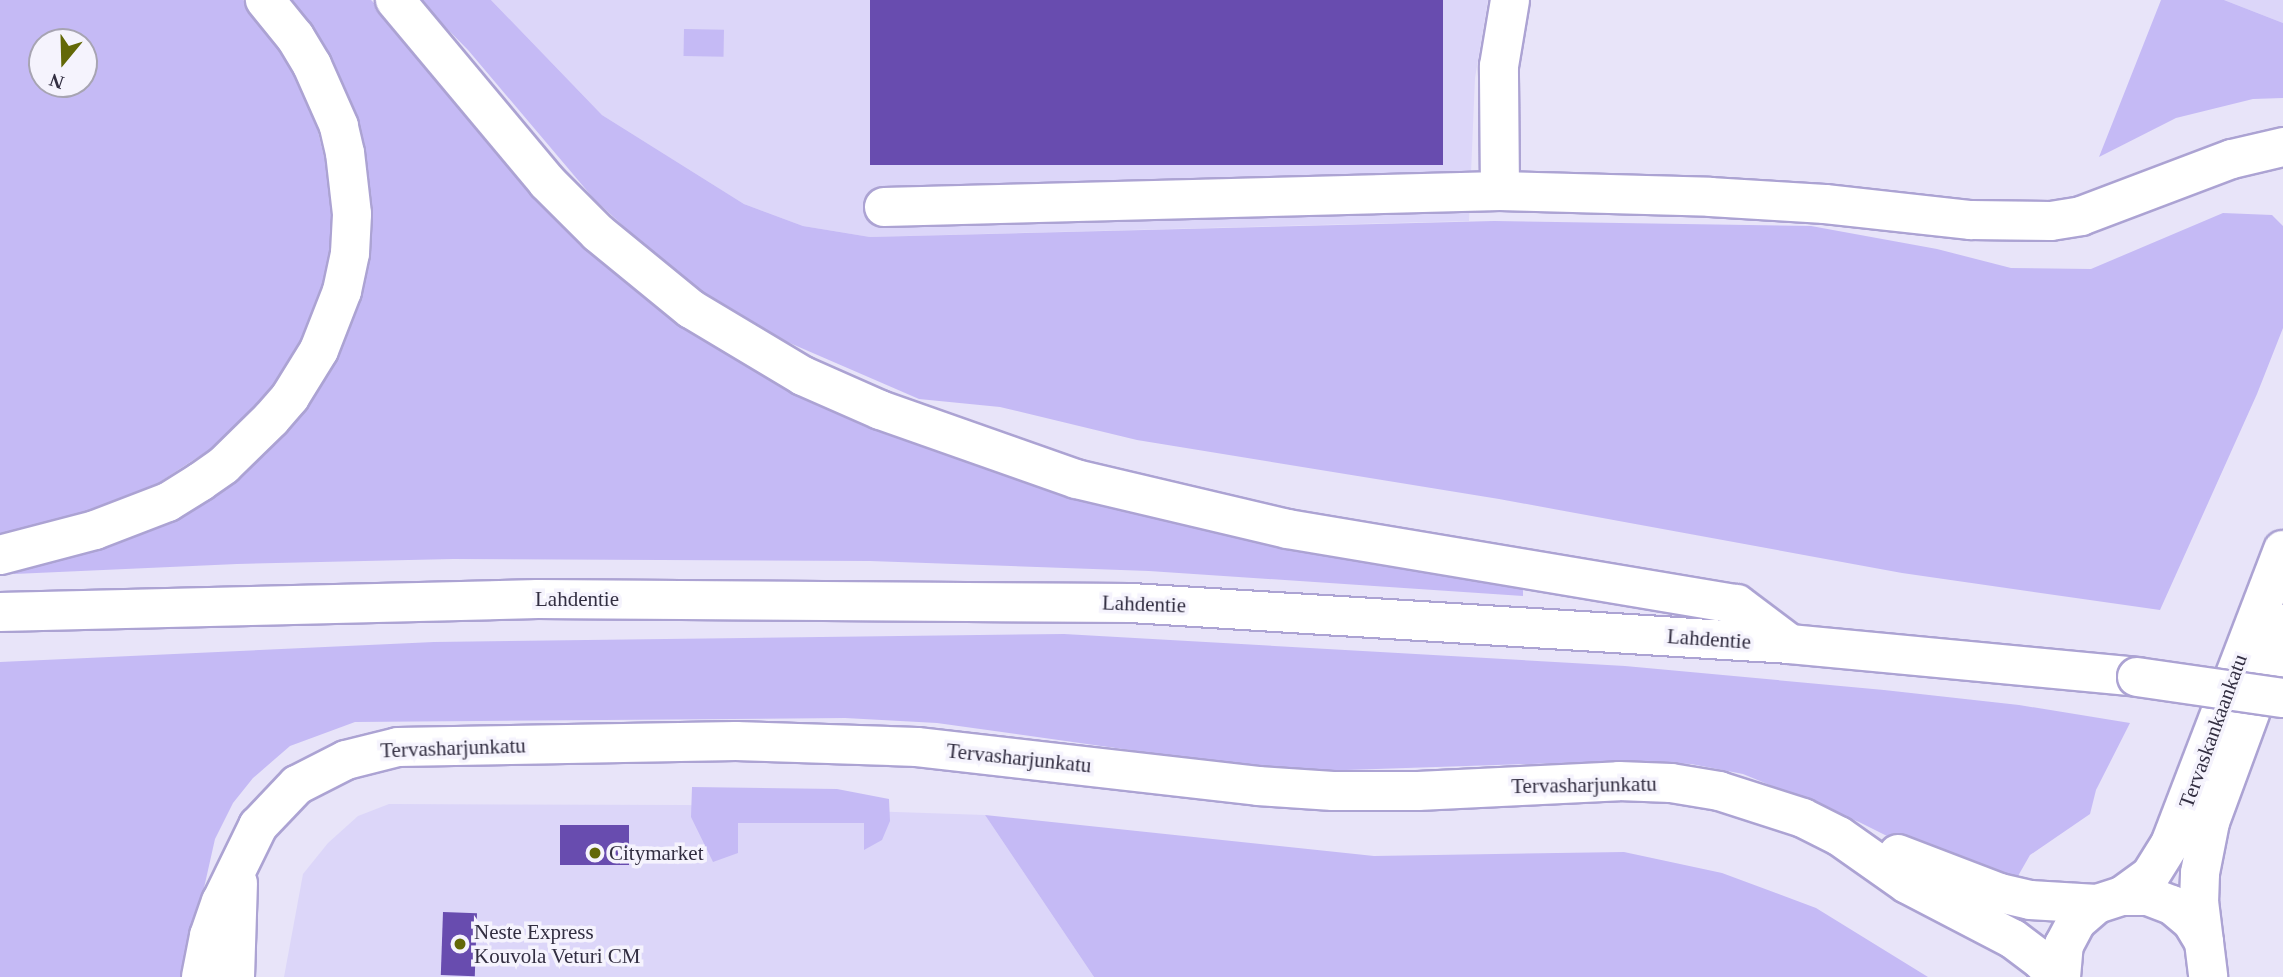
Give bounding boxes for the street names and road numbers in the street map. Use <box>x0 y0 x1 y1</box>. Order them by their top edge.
street label: Lahdentie <box>535 586 619 612</box>
street label: Lahdentie <box>1102 590 1186 618</box>
street label: Lahdentie <box>1666 624 1752 654</box>
street label: Tervaskankaankatu <box>2173 651 2253 811</box>
street label: Tervasharjunkatu <box>380 733 526 763</box>
street label: Tervasharjunkatu <box>945 738 1093 778</box>
street label: Tervasharjunkatu <box>1511 771 1657 799</box>

